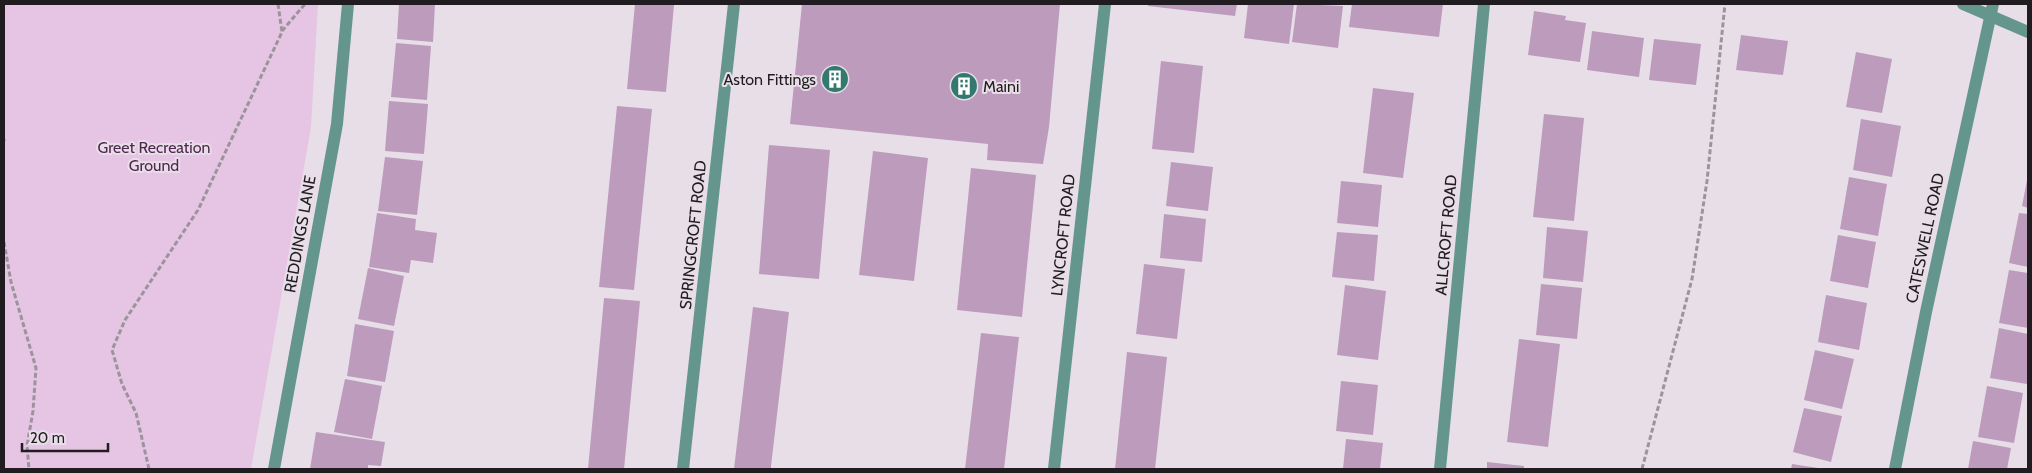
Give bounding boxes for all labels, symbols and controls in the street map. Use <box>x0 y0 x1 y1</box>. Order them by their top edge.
building icon: Aston Fittings <box>820 64 850 94</box>
place label: Aston Fittings <box>723 70 816 89</box>
building icon: Maini <box>949 71 979 101</box>
place label: Maini <box>983 77 1019 96</box>
park label: Greet Recreation Ground <box>98 138 210 175</box>
street label: SPRINGCROFT ROAD <box>676 159 710 311</box>
street label: CATESWELL ROAD <box>1902 171 1948 305</box>
street label: LYNCROFT ROAD <box>1047 173 1079 297</box>
street label: REDDINGS LANE <box>280 174 320 294</box>
street label: ALLCROFT ROAD <box>1431 174 1461 296</box>
scale bar <box>22 420 109 452</box>
text: 20 m <box>30 429 65 447</box>

